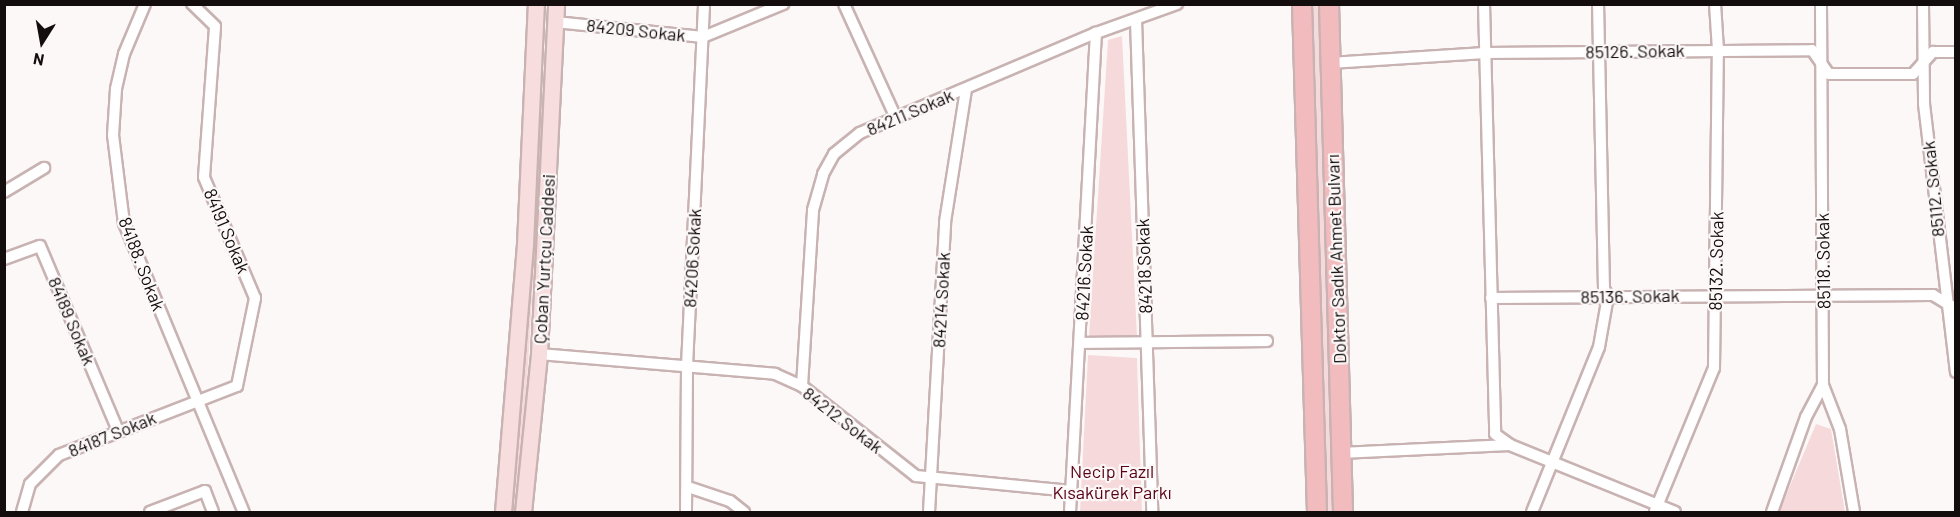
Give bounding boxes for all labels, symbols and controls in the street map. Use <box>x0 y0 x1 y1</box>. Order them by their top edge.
north arrow <box>12 12 72 72</box>
street label: 84209 Sokak <box>585 14 687 46</box>
street label: 85126. Sokak <box>1585 39 1685 63</box>
text: N <box>31 50 46 71</box>
street label: 84211 Sokak <box>863 84 957 140</box>
street label: 85112. Sokak <box>1917 140 1949 238</box>
street label: Doktor Sadık Ahmet Bulvarı <box>1322 154 1350 364</box>
street label: Çoban Yurtçu Caddesi <box>529 173 559 345</box>
street label: 84191 Sokak <box>199 185 255 277</box>
street label: 84206 Sokak <box>679 208 705 308</box>
street label: 85132. Sokak <box>1704 211 1728 311</box>
street label: 85118. Sokak <box>1811 213 1835 309</box>
street label: 84188. Sokak <box>114 214 170 314</box>
street label: 84218 Sokak <box>1132 218 1156 314</box>
street label: 84216 Sokak <box>1071 225 1097 321</box>
street label: 84214 Sokak <box>928 252 954 348</box>
street label: 84189 Sokak <box>44 274 100 368</box>
street label: 85136. Sokak <box>1580 284 1680 308</box>
street label: 84212 Sokak <box>799 382 887 458</box>
street label: 84187 Sokak <box>65 407 159 461</box>
park label: Necip Fazıl Kısakürek Parkı <box>1052 461 1172 504</box>

